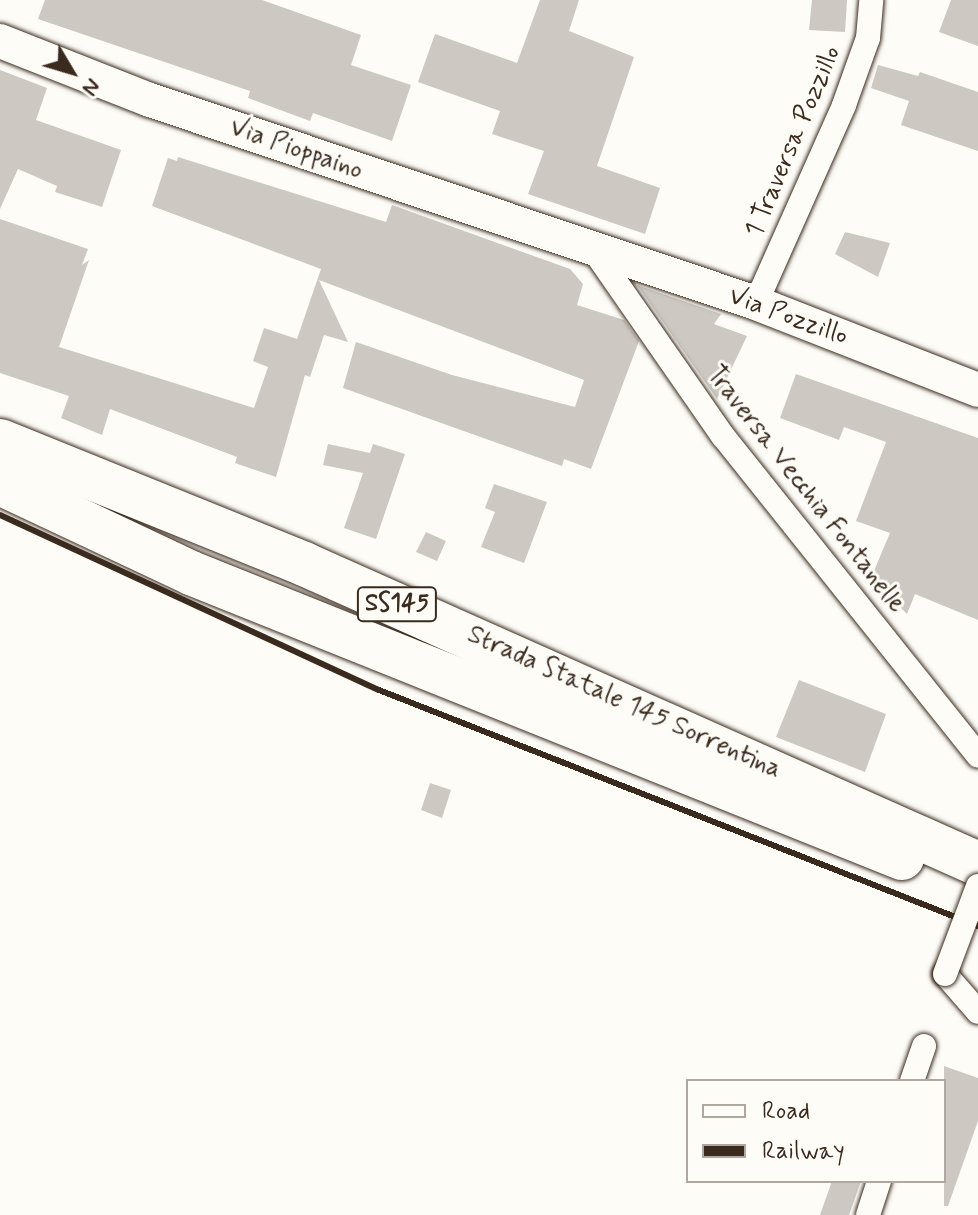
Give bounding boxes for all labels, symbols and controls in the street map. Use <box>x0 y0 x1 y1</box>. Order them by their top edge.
north arrow <box>32 32 112 112</box>
street label: 1 Traversa Pozzillo <box>740 43 848 241</box>
text: N <box>75 72 106 101</box>
street label: Via Pioppaino <box>225 113 367 187</box>
street label: Via Pozzillo <box>725 282 851 352</box>
street label: Traversa Vecchia Fontanelle <box>699 361 911 619</box>
road number: SS145 <box>355 584 439 624</box>
street label: Strada Statale 145 Sorrentina <box>466 621 782 785</box>
legend <box>686 1079 946 1183</box>
text: Road <box>762 1096 810 1127</box>
text: Railway <box>762 1136 845 1167</box>

